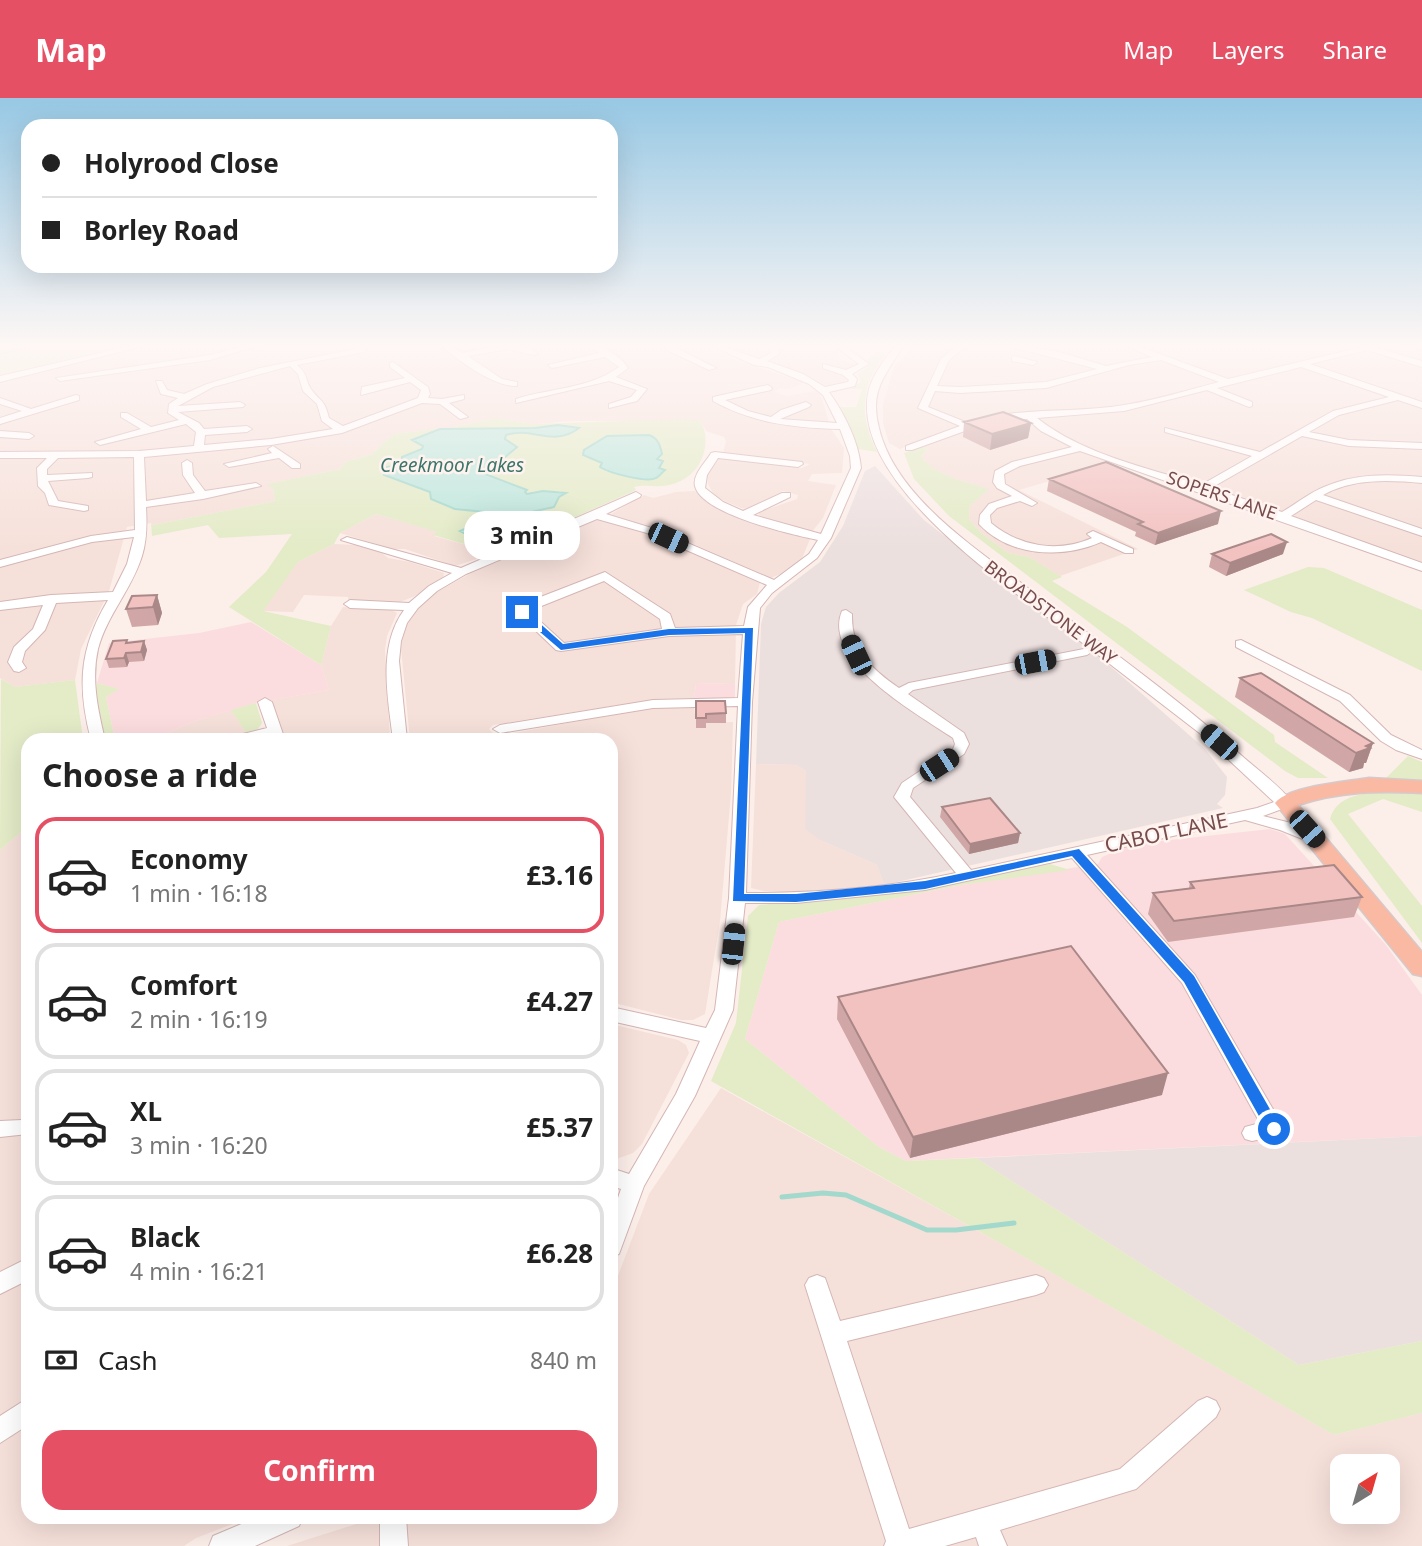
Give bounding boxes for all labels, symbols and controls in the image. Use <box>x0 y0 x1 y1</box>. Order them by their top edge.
text: Map <box>35 27 107 72</box>
text: Map <box>1123 33 1173 66</box>
text: Layers <box>1211 33 1285 66</box>
text: Share <box>1323 33 1387 66</box>
text: Holyrood Close <box>84 145 279 181</box>
text: Borley Road <box>84 212 239 248</box>
water label: Creekmoor Lakes <box>380 452 524 478</box>
street label: SOPERS LANE <box>1164 465 1280 525</box>
callout: 3 min <box>464 510 580 560</box>
text: 3 min <box>490 519 554 551</box>
car <box>645 520 692 556</box>
street label: BROADSTONE WAY <box>980 554 1123 670</box>
route end <box>506 596 538 628</box>
car <box>838 632 875 678</box>
car <box>1013 648 1058 676</box>
car <box>1197 720 1242 764</box>
car <box>916 745 963 785</box>
text: Choose a ride <box>42 753 258 796</box>
street label: CABOT LANE <box>1102 805 1230 859</box>
car <box>1286 806 1329 852</box>
text: Economy <box>130 841 248 877</box>
icon: car <box>46 844 109 907</box>
text: £3.16 <box>526 857 593 893</box>
text: 1 min · 16:18 <box>130 877 268 909</box>
car <box>721 922 746 966</box>
text: Comfort <box>130 967 238 1003</box>
icon: car <box>46 970 109 1033</box>
text: £4.27 <box>526 983 593 1019</box>
text: 2 min · 16:19 <box>130 1003 268 1035</box>
text: XL <box>130 1093 162 1129</box>
icon: car <box>46 1096 109 1159</box>
text: £5.37 <box>526 1109 593 1145</box>
route start <box>1258 1113 1290 1145</box>
text: 3 min · 16:20 <box>130 1129 268 1161</box>
text: Black <box>130 1219 200 1255</box>
icon: car <box>46 1222 109 1285</box>
text: £6.28 <box>526 1235 593 1271</box>
text: 4 min · 16:21 <box>130 1255 268 1287</box>
icon: cash <box>42 1341 80 1379</box>
text: Cash <box>98 1342 158 1378</box>
text: 840 m <box>530 1344 597 1376</box>
button: Confirm <box>42 1430 597 1510</box>
north arrow <box>1330 1454 1400 1524</box>
map controls <box>1330 1454 1400 1524</box>

